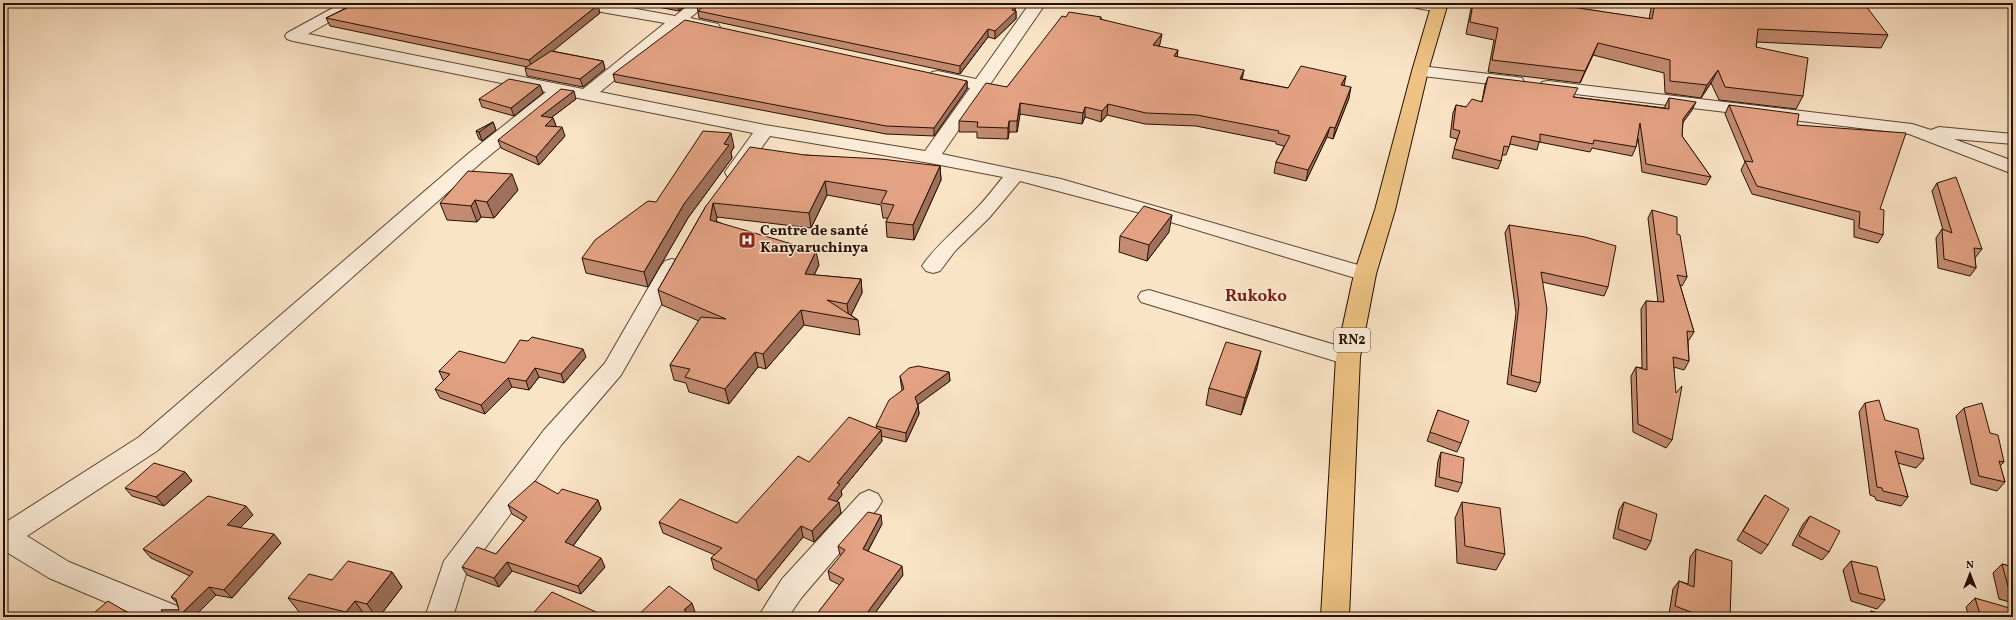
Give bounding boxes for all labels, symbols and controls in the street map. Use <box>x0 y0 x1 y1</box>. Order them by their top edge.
place label: Centre de santé Kanyaruchinya <box>760 221 869 259</box>
hospital icon: Centre de santé Kanyaruchinya <box>737 230 757 250</box>
district label: Rukoko <box>1225 285 1287 308</box>
road number: RN2 <box>1334 328 1370 352</box>
north arrow <box>1950 554 1990 594</box>
text: N <box>1966 558 1974 573</box>

